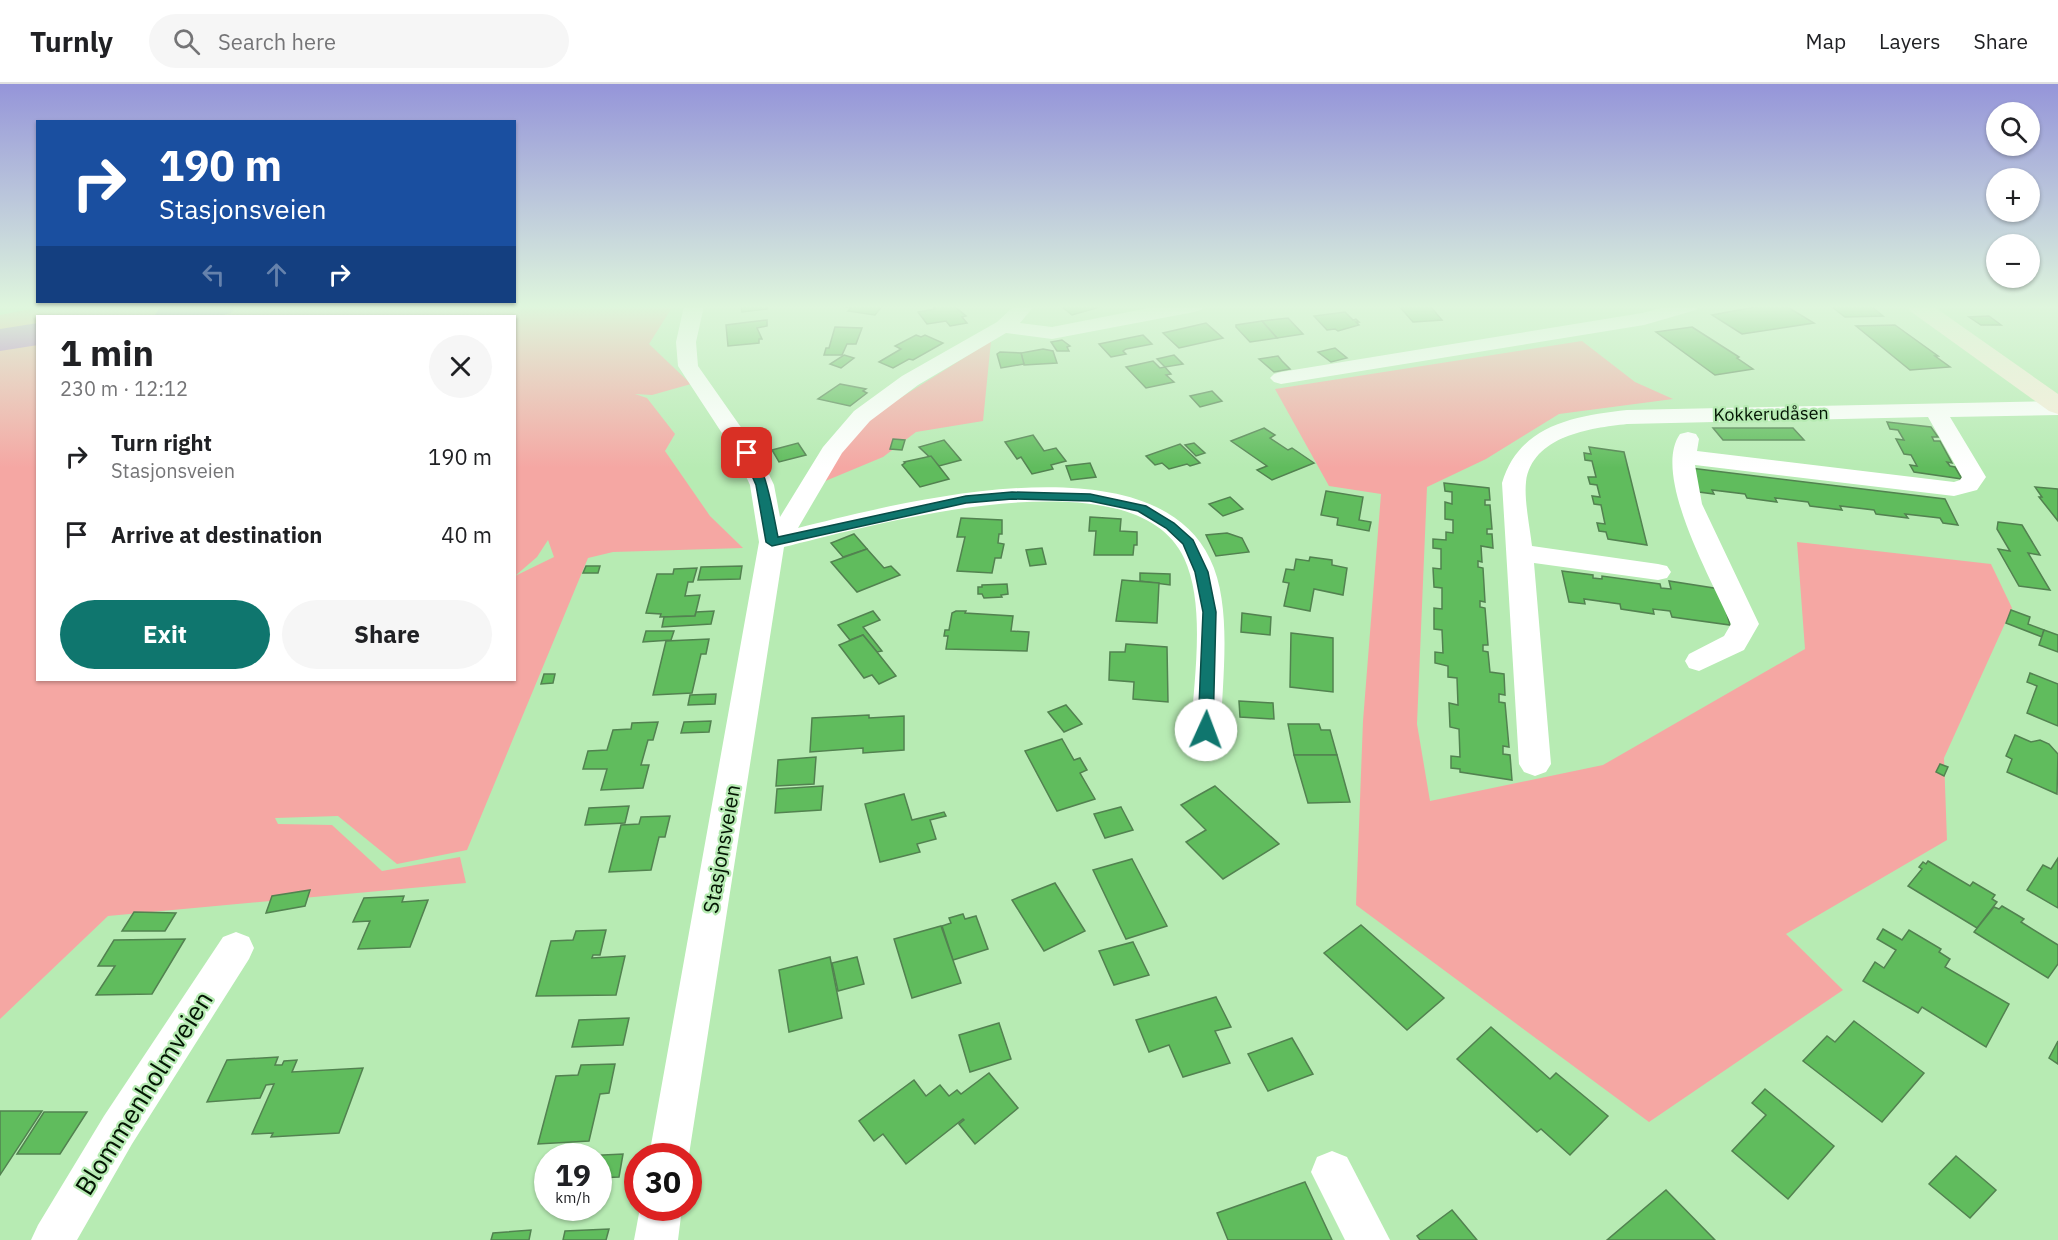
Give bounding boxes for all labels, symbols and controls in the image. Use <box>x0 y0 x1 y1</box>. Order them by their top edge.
search box <box>149 14 569 68</box>
text: Turnly <box>30 23 113 60</box>
icon: search <box>170 25 203 58</box>
text: Search here <box>218 27 336 56</box>
text: Map <box>1806 27 1846 55</box>
text: Layers <box>1879 27 1941 55</box>
text: Share <box>1974 27 2028 55</box>
map controls <box>1986 102 2040 288</box>
button: search <box>1986 102 2040 156</box>
text: 190 m <box>159 138 282 193</box>
icon: right <box>60 144 138 222</box>
button: + <box>1986 168 2040 222</box>
text: Stasjonsveien <box>159 191 327 226</box>
button: − <box>1986 234 2040 288</box>
icon: left <box>197 258 230 291</box>
icon: ahead <box>260 258 293 291</box>
icon: right <box>323 258 356 291</box>
text: 1 min <box>60 329 154 376</box>
button: close <box>429 335 492 398</box>
text: 230 m · 12:12 <box>60 375 188 402</box>
street label: Kokkerudåsen <box>1713 401 1829 426</box>
pin <box>721 427 772 478</box>
text: Turn right <box>111 428 212 457</box>
icon: arrive <box>730 436 763 469</box>
icon: right <box>60 440 93 473</box>
text: 190 m <box>428 442 492 471</box>
text: Stasjonsveien <box>111 457 235 484</box>
icon: arrive <box>60 518 93 551</box>
text: Arrive at destination <box>111 520 322 549</box>
text: 40 m <box>441 520 492 549</box>
button: Exit <box>60 600 270 669</box>
button: Share <box>282 600 492 669</box>
position arrow <box>1174 698 1238 762</box>
street label: Stasjonsveien <box>696 782 746 915</box>
street label: Blommenholmveien <box>67 984 220 1201</box>
speed limit sign: 30 <box>624 1143 702 1221</box>
text: 19 <box>555 1155 591 1194</box>
text: km/h <box>555 1188 591 1207</box>

